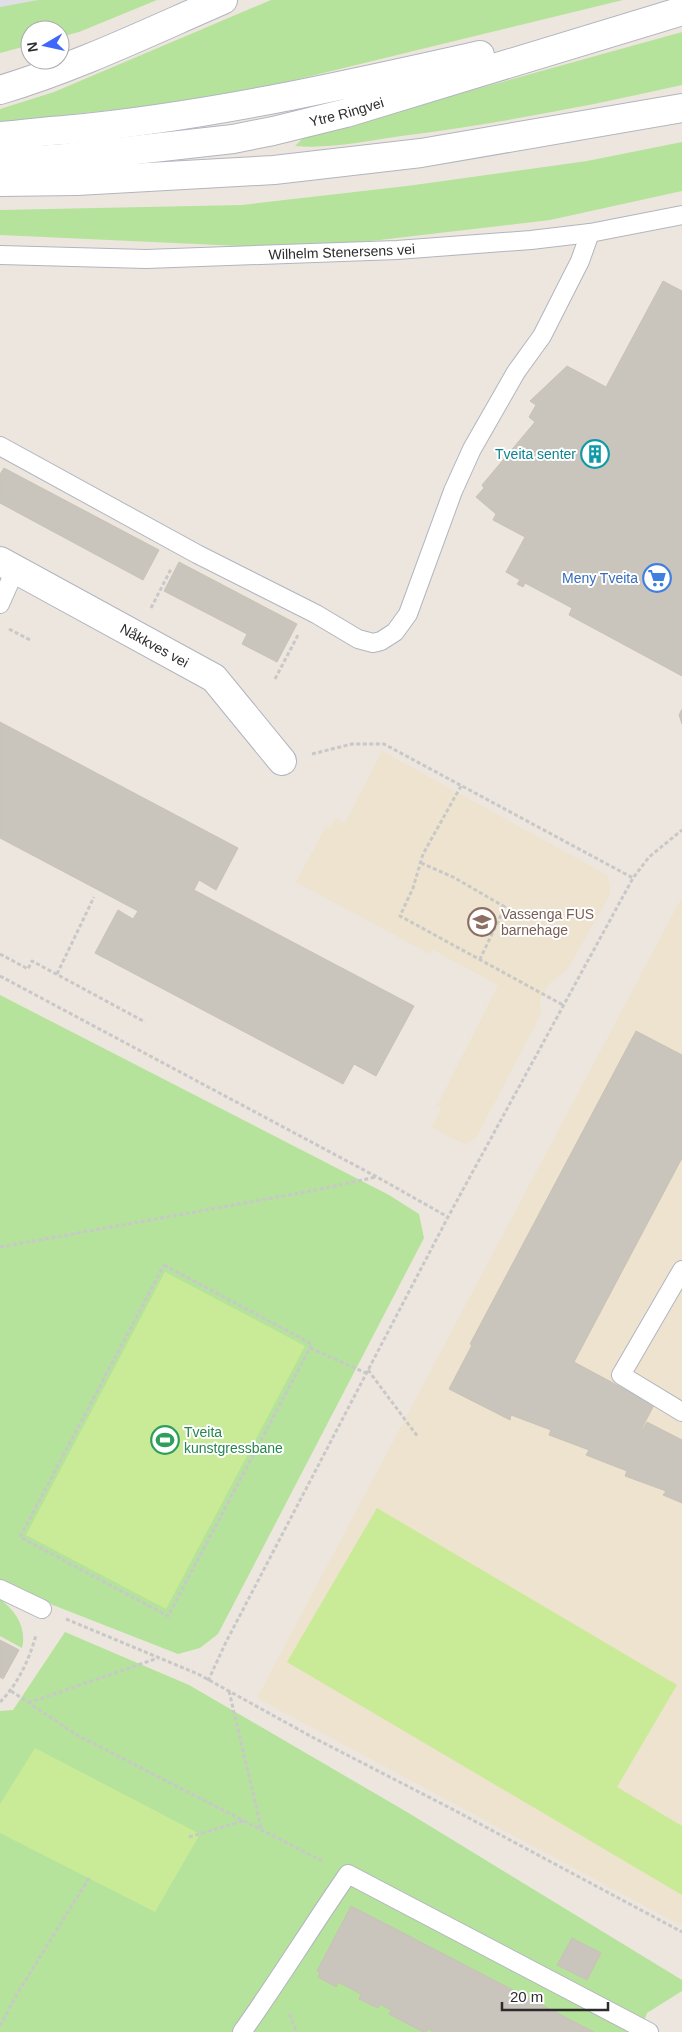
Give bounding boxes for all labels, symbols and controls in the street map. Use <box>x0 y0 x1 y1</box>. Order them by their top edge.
north arrow <box>20 20 70 70</box>
text: N <box>23 41 41 53</box>
street label: Ytre Ringvei <box>308 94 386 130</box>
street label: Wilhelm Stenersens vei <box>268 241 416 263</box>
building icon: Tveita senter <box>580 439 610 469</box>
place label: Tveita senter <box>495 446 576 462</box>
supermarket icon: Meny Tveita <box>642 563 672 593</box>
place label: Meny Tveita <box>562 570 638 586</box>
street label: Nåkkves vei <box>117 620 191 671</box>
place label: Vassenga FUS barnehage <box>501 906 594 938</box>
school or university icon: Vassenga FUS barnehage <box>467 907 497 937</box>
place label: Tveita kunstgressbane <box>184 1424 283 1456</box>
sports icon: Tveita kunstgressbane <box>150 1425 180 1455</box>
scale bar <box>502 1980 608 2012</box>
text: 20 m <box>510 1988 543 2005</box>

